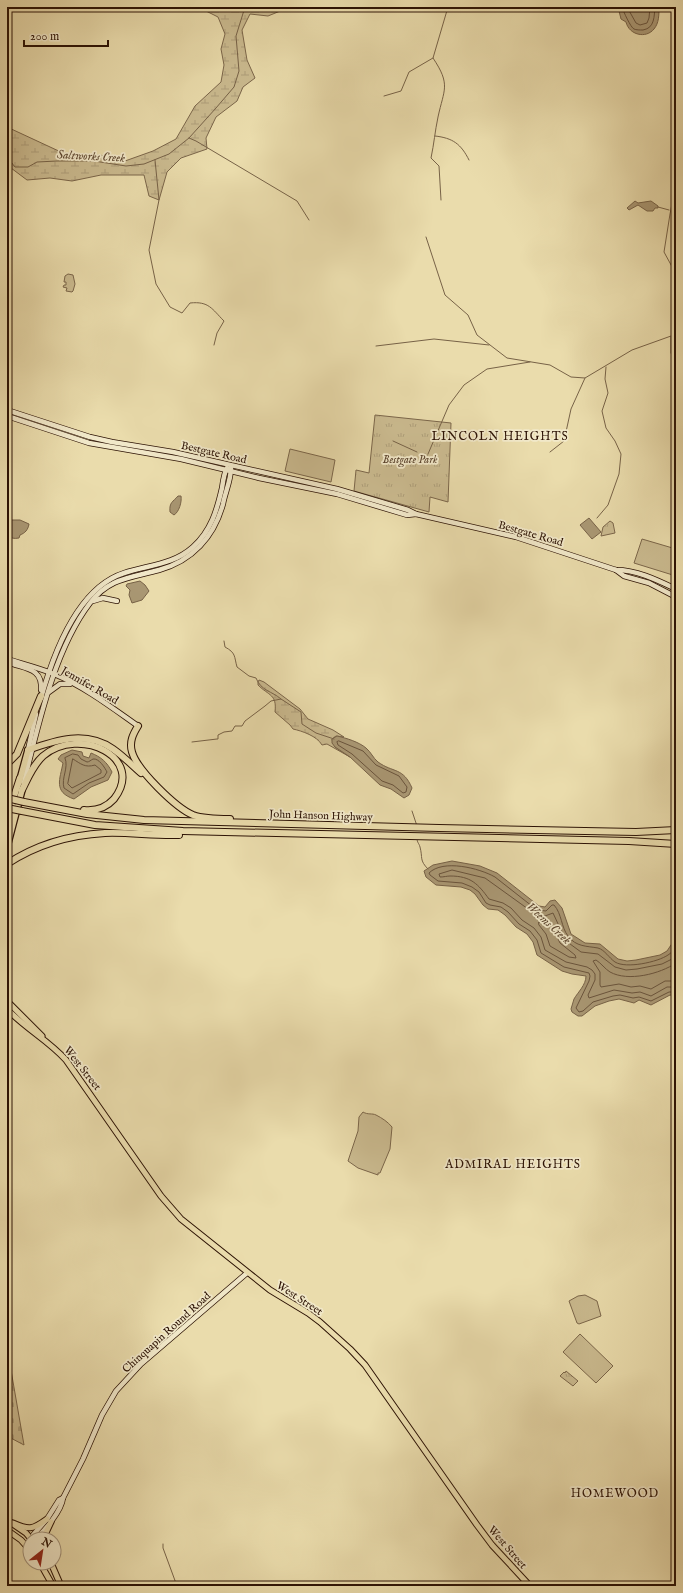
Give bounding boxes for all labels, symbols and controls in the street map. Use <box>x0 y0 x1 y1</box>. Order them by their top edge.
scale bar <box>24 22 108 48</box>
text: 200 m <box>30 29 59 44</box>
water label: Saltworks Creek <box>57 147 126 166</box>
district label: LINCOLN HEIGHTS <box>431 429 569 444</box>
street label: Bestgate Road <box>180 439 248 467</box>
park label: Bestgate Park <box>383 453 438 468</box>
street label: Bestgate Road <box>497 518 565 550</box>
street label: Jennifer Road <box>56 663 121 708</box>
street label: John Hanson Highway <box>267 807 374 825</box>
water label: Weems Creek <box>523 899 574 948</box>
street label: West Street <box>61 1044 104 1094</box>
district label: ADMIRAL HEIGHTS <box>444 1157 581 1172</box>
street label: West Street <box>274 1279 325 1319</box>
street label: Chinquapin Round Road <box>119 1289 214 1376</box>
district label: HOMEWOOD <box>571 1486 659 1501</box>
street label: West Street <box>485 1523 530 1572</box>
north arrow <box>22 1531 62 1571</box>
text: N <box>38 1534 55 1552</box>

